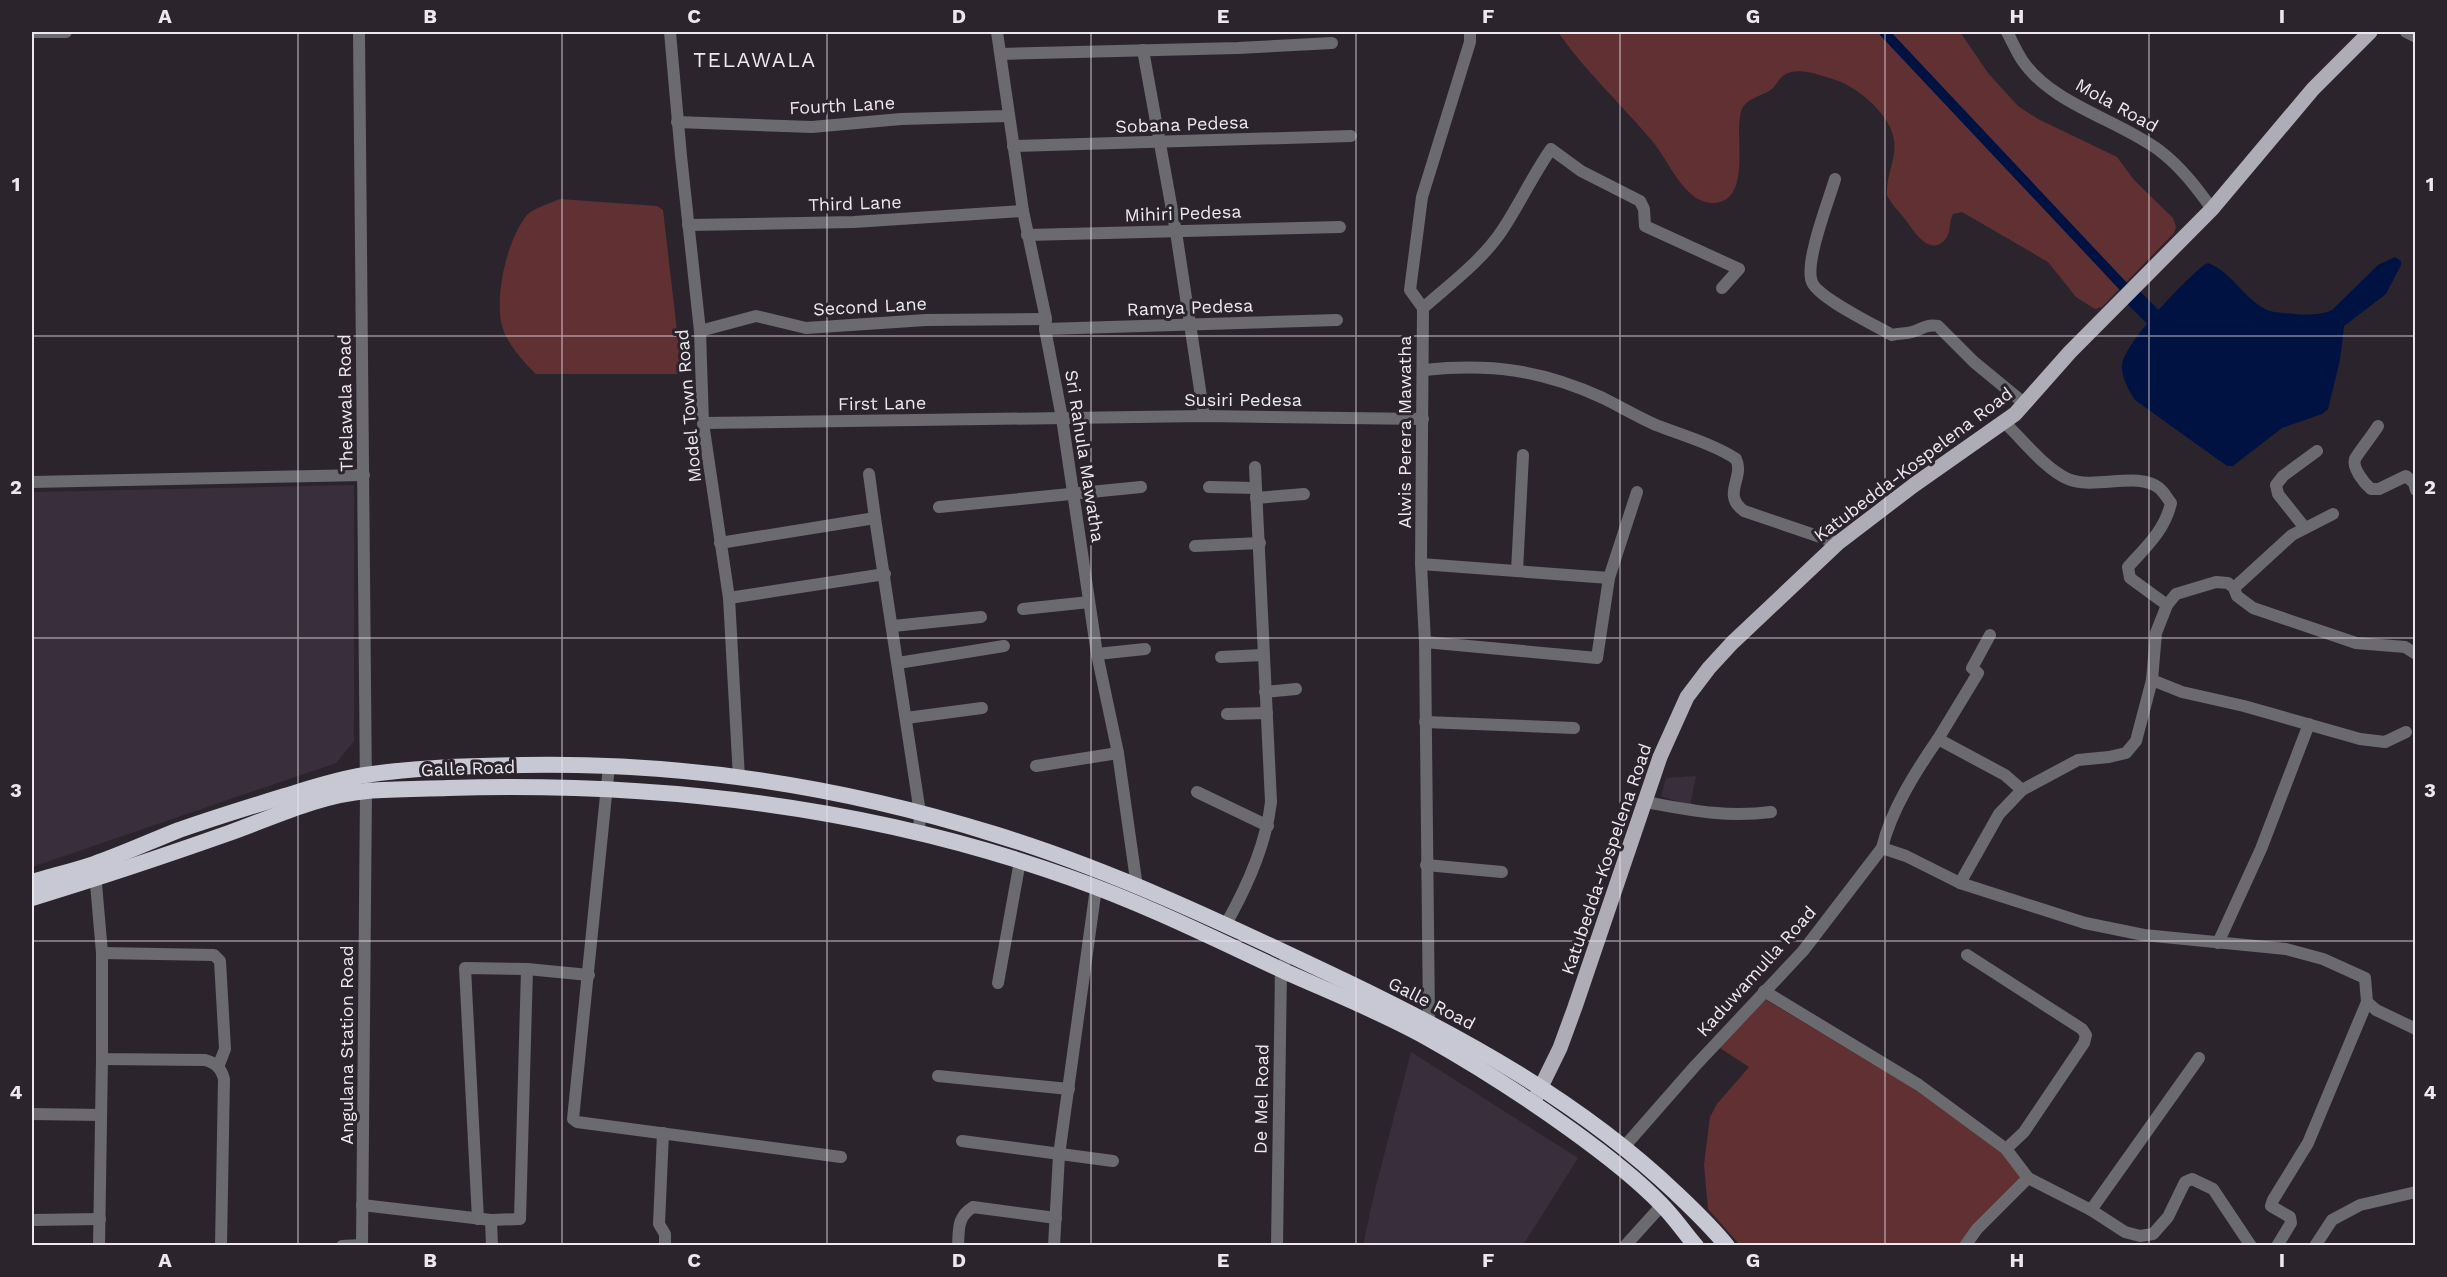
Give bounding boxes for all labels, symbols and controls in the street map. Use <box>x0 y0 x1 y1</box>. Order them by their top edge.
text: A <box>158 4 172 28</box>
text: B <box>423 4 437 28</box>
text: C <box>687 4 701 28</box>
text: D <box>952 4 966 28</box>
text: E <box>1217 4 1229 28</box>
text: F <box>1482 4 1494 28</box>
text: G <box>1746 4 1760 28</box>
text: H <box>2010 4 2024 28</box>
text: I <box>2279 4 2285 28</box>
district label: TELAWALA <box>693 47 817 72</box>
street label: Mola Road <box>2072 74 2162 136</box>
street label: Fourth Lane <box>789 92 895 118</box>
street label: Sobana Pedesa <box>1115 111 1249 137</box>
text: 1 <box>12 172 20 196</box>
text: 1 <box>2426 172 2434 196</box>
street label: Third Lane <box>808 191 902 215</box>
street label: Mihiri Pedesa <box>1124 200 1242 226</box>
street label: Second Lane <box>813 293 927 319</box>
street label: Ramya Pedesa <box>1126 294 1254 320</box>
street label: Model Town Road <box>671 328 705 484</box>
street label: Thelawala Road <box>333 334 357 472</box>
street label: Alwis Perera Mawatha <box>1394 336 1415 529</box>
street label: Sri Rahula Mawatha <box>1061 368 1109 544</box>
street label: Katubedda-Kospelena Road <box>1810 382 2016 546</box>
street label: Susiri Pedesa <box>1184 389 1302 410</box>
street label: First Lane <box>838 392 926 414</box>
text: 2 <box>10 475 22 499</box>
text: 2 <box>2424 475 2436 499</box>
street label: Katubedda-Kospelena Road <box>1556 741 1656 977</box>
street label: Galle Road <box>420 756 516 780</box>
text: 3 <box>10 778 22 802</box>
text: 3 <box>2424 778 2436 802</box>
street label: Kaduwamulla Road <box>1692 901 1820 1041</box>
street label: Angulana Station Road <box>336 945 357 1145</box>
street label: Galle Road <box>1385 972 1479 1034</box>
street label: De Mel Road <box>1250 1044 1272 1154</box>
text: 4 <box>10 1080 23 1104</box>
text: 4 <box>2424 1080 2437 1104</box>
text: A <box>158 1248 172 1272</box>
text: B <box>423 1248 437 1272</box>
text: C <box>687 1248 701 1272</box>
text: D <box>952 1248 966 1272</box>
text: E <box>1217 1248 1229 1272</box>
text: F <box>1482 1248 1494 1272</box>
text: G <box>1746 1248 1760 1272</box>
text: H <box>2010 1248 2024 1272</box>
text: I <box>2279 1248 2285 1272</box>

